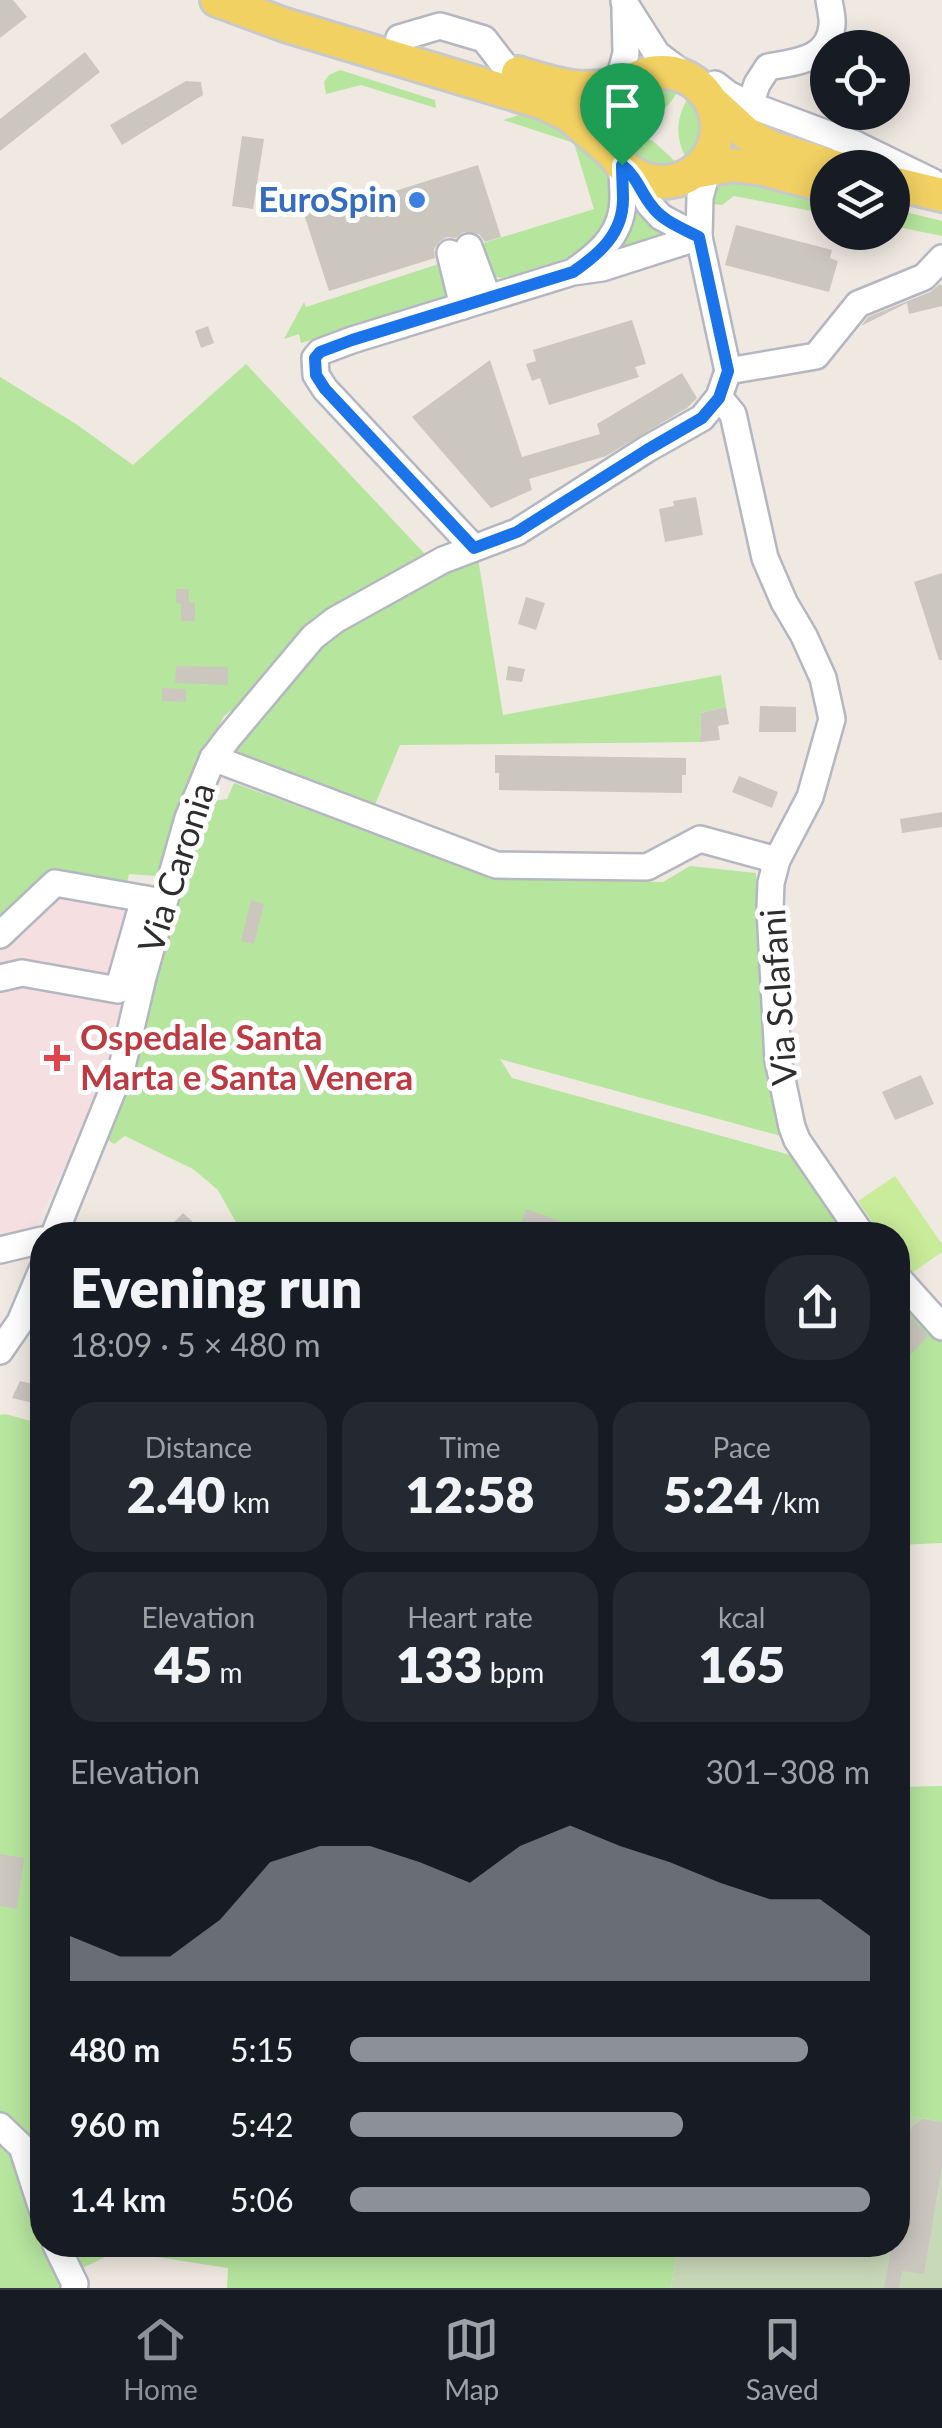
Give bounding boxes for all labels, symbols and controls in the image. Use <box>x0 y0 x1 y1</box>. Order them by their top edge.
map controls <box>810 30 910 250</box>
button: locate <box>810 30 910 130</box>
pin <box>580 63 665 166</box>
icon: arrive <box>595 78 650 133</box>
button: layers <box>810 150 910 250</box>
place label: EuroSpin <box>258 177 397 219</box>
marker: EuroSpin <box>406 189 428 211</box>
street label: Via Caronia <box>128 777 222 958</box>
street label: Via Sclafani <box>750 907 804 1087</box>
place label: Ospedale Santa Marta e Santa Venera <box>80 1015 413 1097</box>
marker: Ospedale Santa Marta e Santa Venera <box>44 1045 70 1071</box>
text: Evening run <box>70 1254 362 1320</box>
button: share <box>765 1255 870 1360</box>
text: 18:09 · 5 × 480 m <box>70 1325 321 1364</box>
text: Distance <box>145 1430 252 1464</box>
text: Time <box>440 1430 500 1464</box>
text: Pace <box>713 1430 771 1464</box>
text: 2.40 <box>127 1464 226 1524</box>
text: 12:58 <box>405 1464 535 1524</box>
text: 5:24 <box>663 1464 763 1524</box>
text: km <box>226 1485 270 1519</box>
text: /km <box>763 1485 820 1519</box>
text: Elevation <box>141 1600 255 1634</box>
text: Heart rate <box>407 1600 533 1634</box>
text: kcal <box>718 1600 765 1634</box>
text: 45 <box>154 1634 212 1694</box>
text: 133 <box>396 1634 483 1694</box>
text: 165 <box>698 1634 785 1694</box>
text: m <box>212 1655 242 1689</box>
text: bpm <box>483 1655 544 1689</box>
text: Elevation <box>70 1752 200 1791</box>
text: 301–308 m <box>706 1752 870 1791</box>
text: 480 m <box>70 2030 160 2069</box>
text: 5:15 <box>230 2030 294 2069</box>
text: 960 m <box>70 2105 160 2144</box>
text: 5:42 <box>230 2105 294 2144</box>
text: 1.4 km <box>70 2180 166 2219</box>
text: 5:06 <box>230 2180 294 2219</box>
tab: Home <box>123 2312 198 2406</box>
tab: Map <box>444 2312 499 2406</box>
tab: Saved <box>746 2312 819 2406</box>

